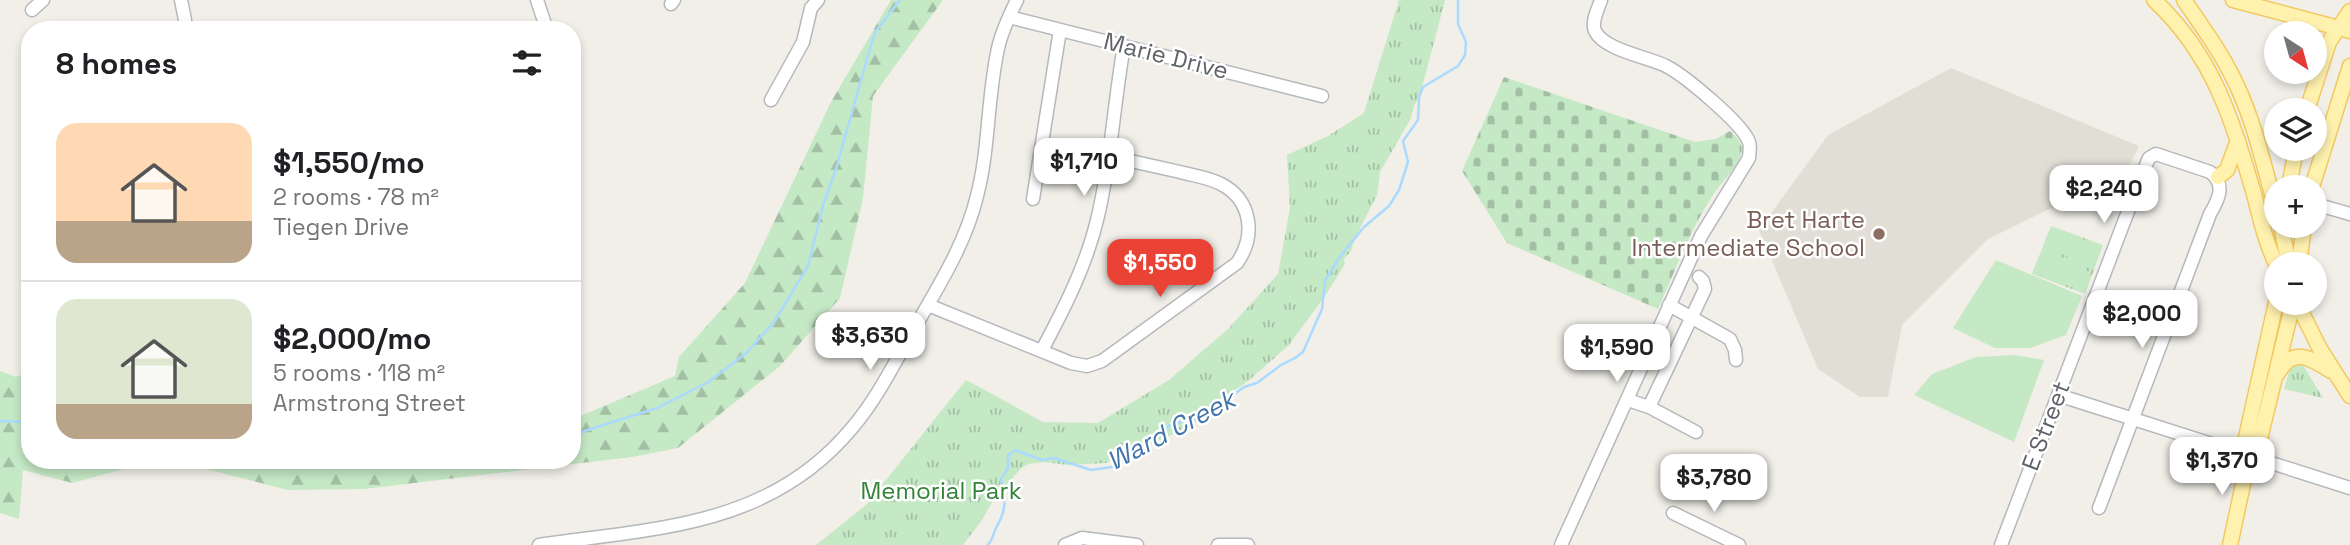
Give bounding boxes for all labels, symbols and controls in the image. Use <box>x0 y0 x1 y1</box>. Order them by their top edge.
north arrow <box>2264 21 2328 84</box>
map controls <box>2264 21 2327 315</box>
street label: Marie Drive <box>1101 25 1232 86</box>
text: 8 homes <box>56 44 177 83</box>
icon: filters <box>508 44 546 82</box>
button: layers <box>2264 98 2327 161</box>
pin: $1,710 <box>1027 138 1141 198</box>
text: $1,550/mo <box>273 143 425 182</box>
text: $1,710 <box>1050 146 1118 176</box>
icon: home <box>112 151 196 235</box>
pin: $2,240 <box>2047 166 2161 225</box>
text: $2,240 <box>2065 173 2143 203</box>
button: + <box>2264 175 2327 238</box>
text: 2 rooms · 78 m² <box>273 182 439 212</box>
place label: Bret Harte Intermediate School <box>1631 204 1865 263</box>
text: Tiegen Drive <box>273 212 409 242</box>
marker: Bret Harte Intermediate School <box>1871 226 1887 242</box>
pin: $1,550 <box>1103 240 1217 299</box>
text: $1,550 <box>1123 247 1197 277</box>
button: − <box>2264 252 2327 315</box>
pin: $2,000 <box>2085 290 2199 350</box>
text: $2,000 <box>2103 298 2181 328</box>
pin: $3,630 <box>813 312 927 372</box>
text: $2,000/mo <box>273 319 431 358</box>
text: $3,630 <box>831 320 909 350</box>
pin: $1,590 <box>1560 324 1674 384</box>
icon: home <box>112 327 196 411</box>
text: $1,590 <box>1580 332 1654 362</box>
text: 5 rooms · 118 m² <box>273 358 445 388</box>
street label: E Street <box>2014 377 2077 475</box>
water label: Ward Creek <box>1101 380 1244 478</box>
text: Armstrong Street <box>273 388 466 418</box>
pin: $1,370 <box>2165 438 2279 497</box>
text: $1,370 <box>2186 445 2258 475</box>
pin: $3,780 <box>1657 454 1771 514</box>
text: $3,780 <box>1676 462 1752 492</box>
park label: Memorial Park <box>860 475 1022 506</box>

